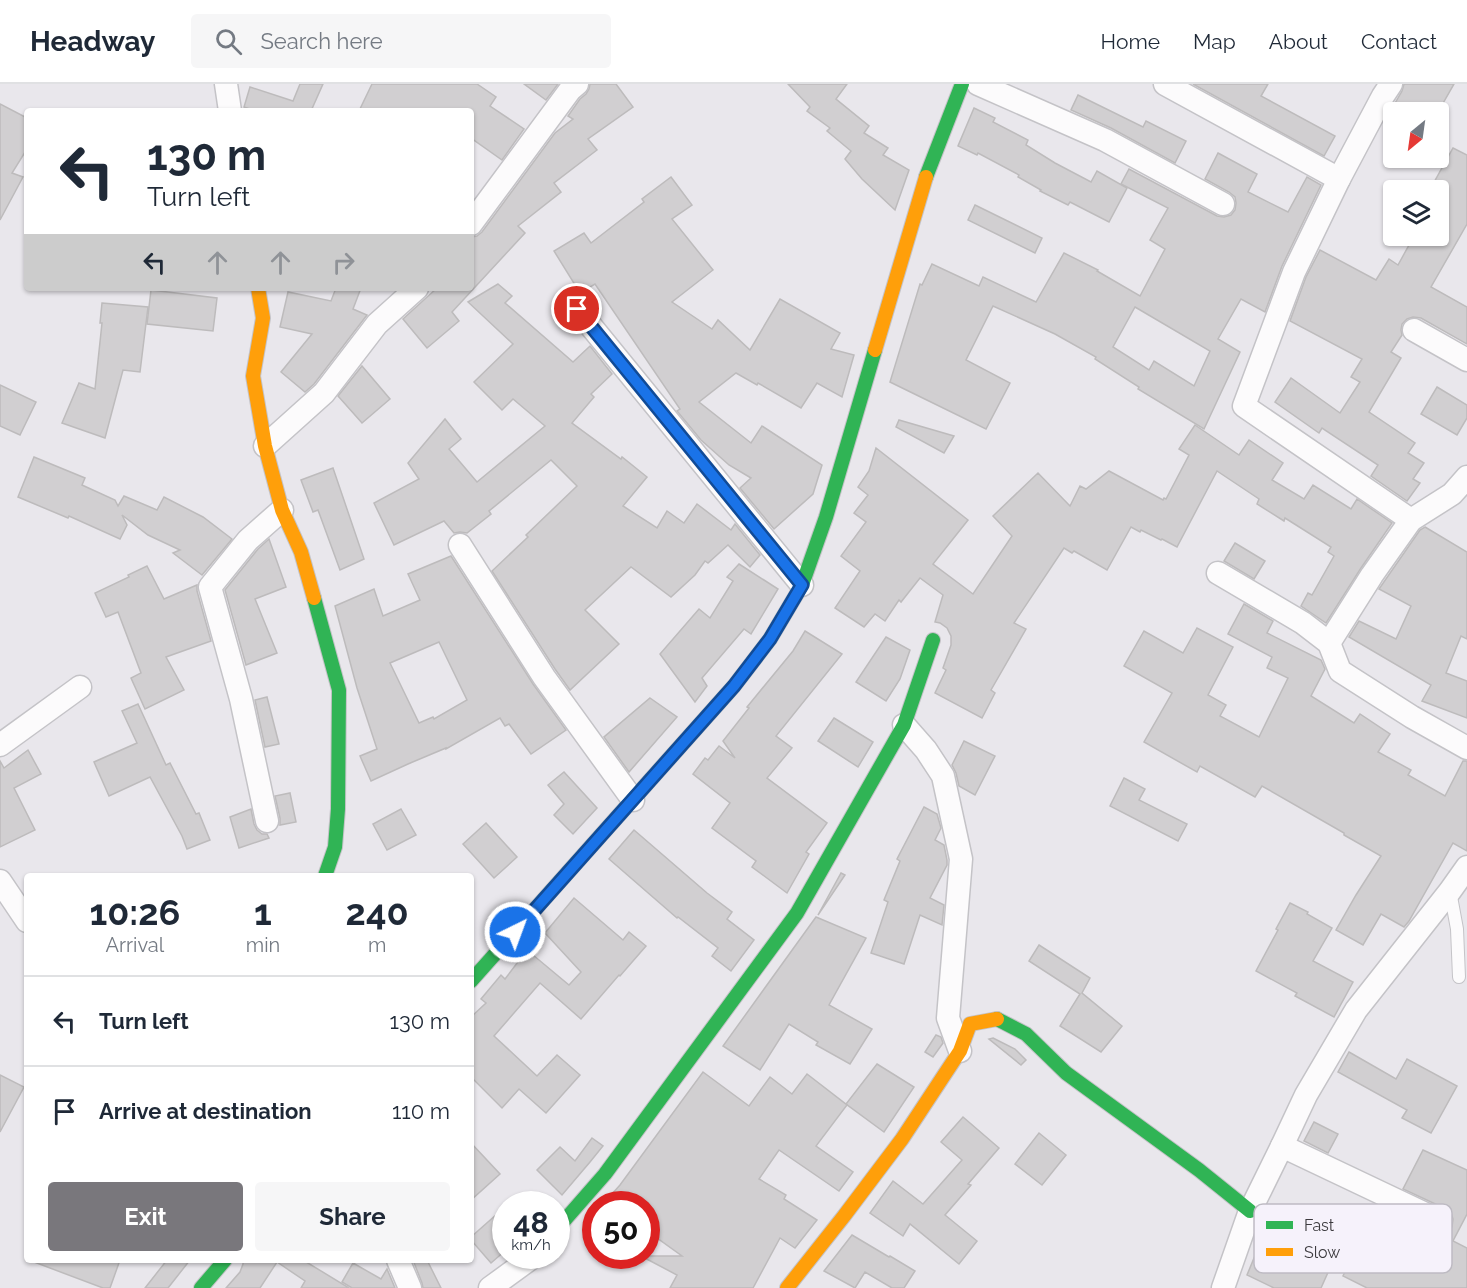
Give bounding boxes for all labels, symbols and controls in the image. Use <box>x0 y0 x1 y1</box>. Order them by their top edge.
search box <box>191 14 611 68</box>
text: Headway <box>30 25 155 58</box>
icon: search <box>212 25 245 58</box>
text: Search here <box>260 28 383 54</box>
text: Home <box>1101 29 1160 54</box>
text: Map <box>1193 29 1236 54</box>
text: About <box>1269 29 1328 54</box>
text: Contact <box>1361 29 1437 54</box>
north arrow <box>1383 102 1449 168</box>
map controls <box>1383 102 1449 246</box>
text: 130 m <box>147 131 266 180</box>
icon: left <box>48 132 126 210</box>
button: layers <box>1383 180 1449 246</box>
text: Turn left <box>147 181 250 212</box>
icon: left <box>138 246 171 279</box>
icon: ahead <box>201 246 234 279</box>
icon: ahead <box>264 246 297 279</box>
icon: right <box>327 246 360 279</box>
pin <box>551 283 602 334</box>
icon: arrive <box>560 292 593 325</box>
text: 10:26 <box>89 891 180 933</box>
text: 1 <box>254 891 272 933</box>
text: 240 <box>346 891 409 933</box>
position arrow <box>483 900 547 964</box>
text: Arrival <box>106 933 164 957</box>
text: min <box>246 933 280 957</box>
text: m <box>368 933 386 957</box>
icon: left <box>48 1005 81 1038</box>
text: Turn left <box>99 1008 189 1034</box>
text: 130 m <box>390 1008 450 1034</box>
icon: arrive <box>48 1095 81 1128</box>
text: Arrive at destination <box>99 1098 312 1124</box>
text: 110 m <box>392 1098 450 1124</box>
button: Exit <box>48 1182 243 1251</box>
button: Share <box>255 1182 450 1251</box>
speed limit sign: 50 <box>582 1191 660 1269</box>
legend <box>1254 1204 1452 1273</box>
text: 48 <box>513 1205 549 1240</box>
text: Fast <box>1304 1216 1335 1235</box>
text: km/h <box>511 1236 551 1254</box>
text: Slow <box>1304 1243 1340 1262</box>

